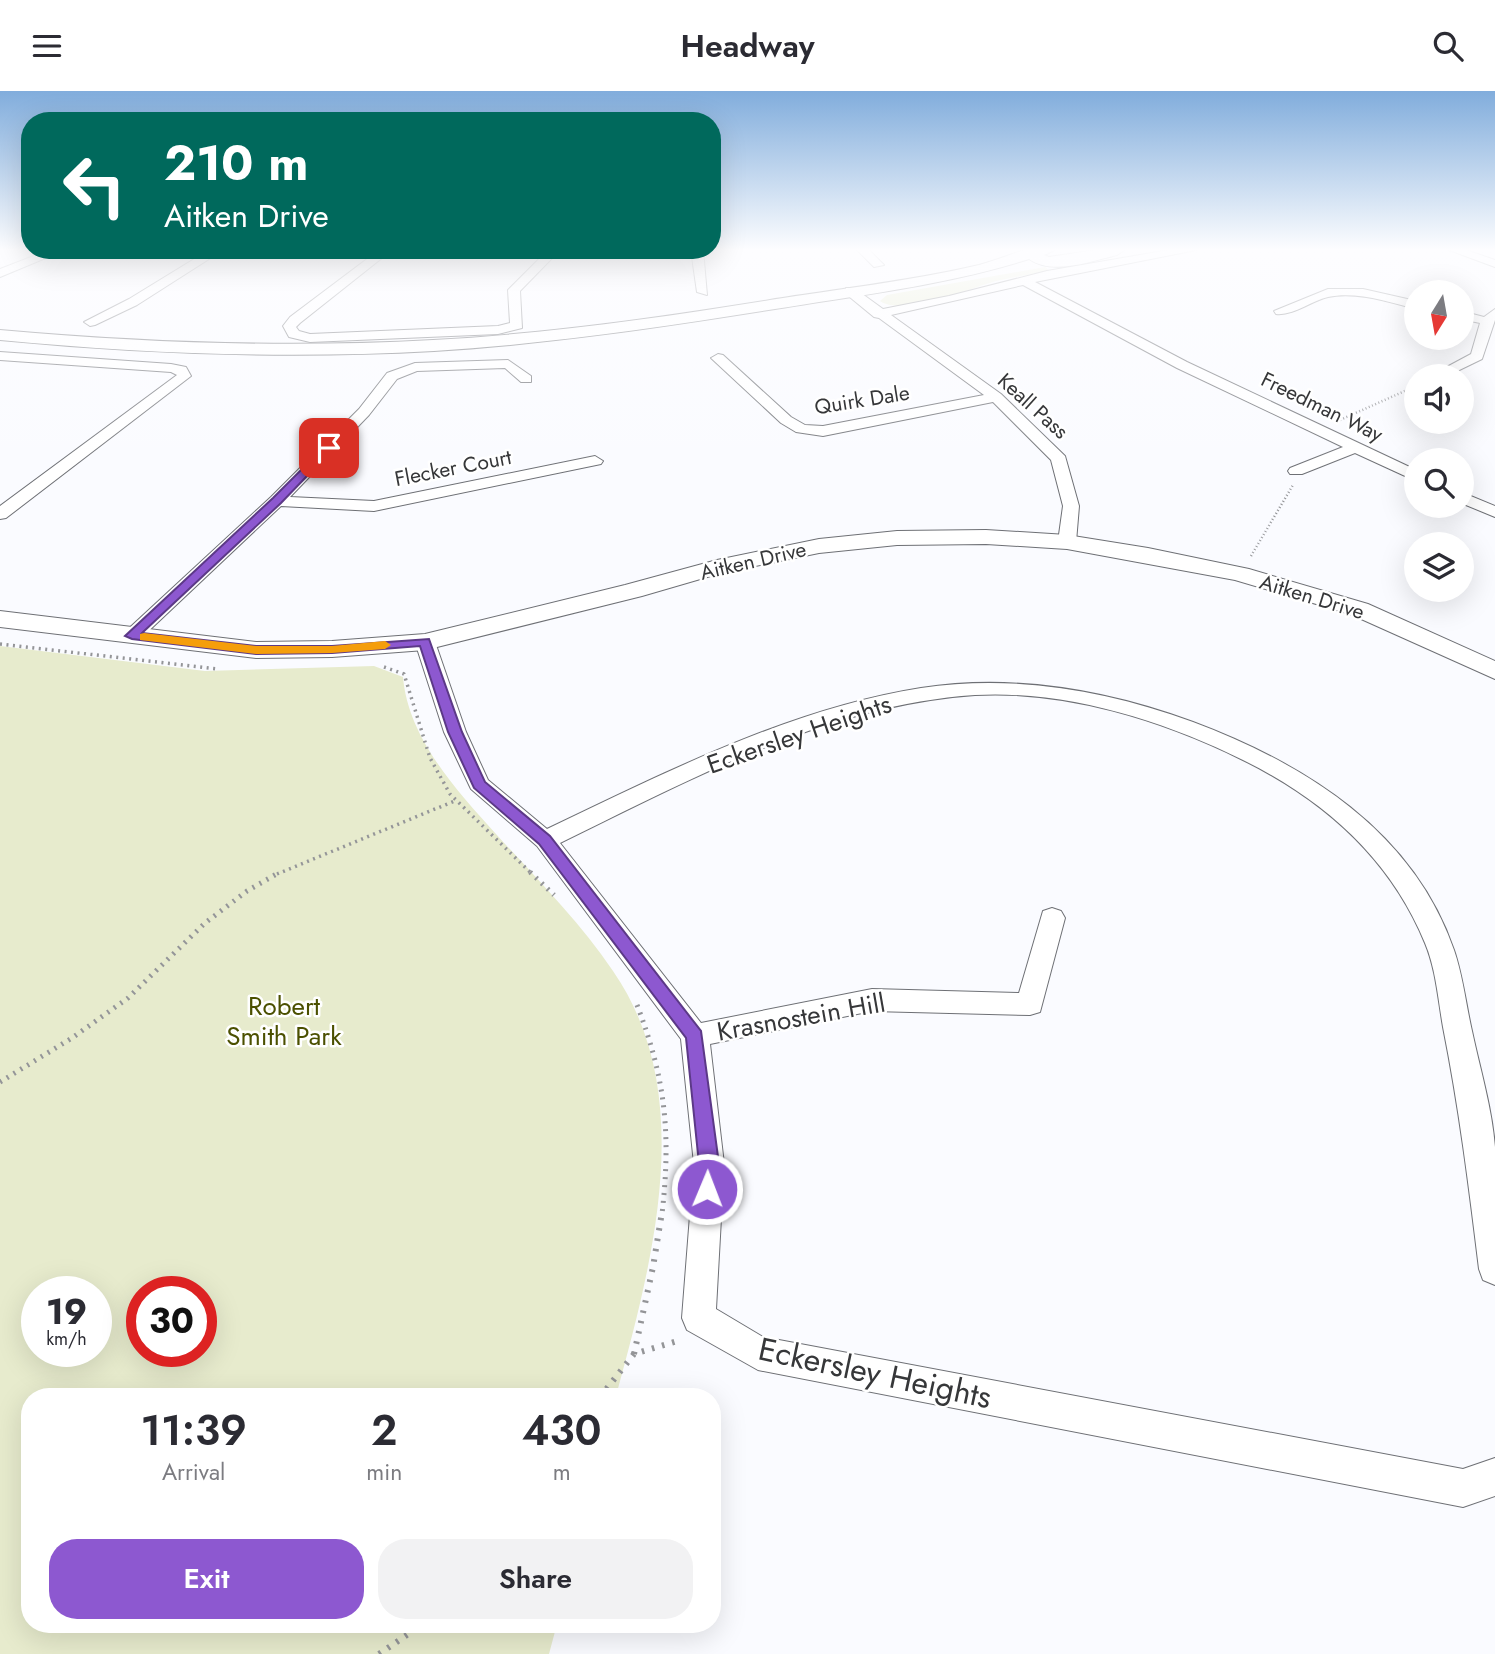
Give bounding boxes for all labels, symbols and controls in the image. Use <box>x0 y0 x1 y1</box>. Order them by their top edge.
text: Headway <box>680 23 815 69</box>
icon: menu <box>28 27 66 65</box>
icon: search <box>1429 27 1467 65</box>
text: 210 m <box>164 128 308 198</box>
icon: left <box>49 140 140 231</box>
text: Aitken Drive <box>164 193 329 239</box>
north arrow <box>1404 280 1474 350</box>
map controls <box>1404 280 1474 602</box>
button: sound <box>1404 364 1474 434</box>
street label: Freedman Way <box>1256 365 1389 450</box>
street label: Keall Pass <box>991 366 1075 446</box>
street label: Quirk Dale <box>812 378 912 422</box>
pin <box>299 418 359 478</box>
icon: arrive <box>310 429 348 467</box>
street label: Flecker Court <box>392 442 514 494</box>
button: search <box>1404 448 1474 518</box>
button: layers <box>1404 532 1474 602</box>
street label: Aitken Drive <box>697 534 809 588</box>
street label: Aitken Drive <box>1256 567 1368 627</box>
street label: Eckersley Heights <box>702 685 896 783</box>
street label: Krasnostein Hill <box>714 984 888 1050</box>
park label: Robert Smith Park <box>226 987 342 1055</box>
position arrow <box>670 1152 744 1226</box>
speed limit sign: 30 <box>126 1276 217 1367</box>
text: 19 <box>46 1287 87 1337</box>
text: km/h <box>46 1326 87 1352</box>
street label: Eckersley Heights <box>754 1326 996 1420</box>
text: 11:39 <box>140 1400 247 1461</box>
text: 2 <box>371 1400 397 1461</box>
text: 430 <box>522 1400 602 1461</box>
text: Arrival <box>162 1455 225 1489</box>
text: min <box>366 1455 402 1489</box>
text: m <box>553 1455 571 1489</box>
button: Exit <box>49 1539 364 1619</box>
button: Share <box>378 1539 693 1619</box>

